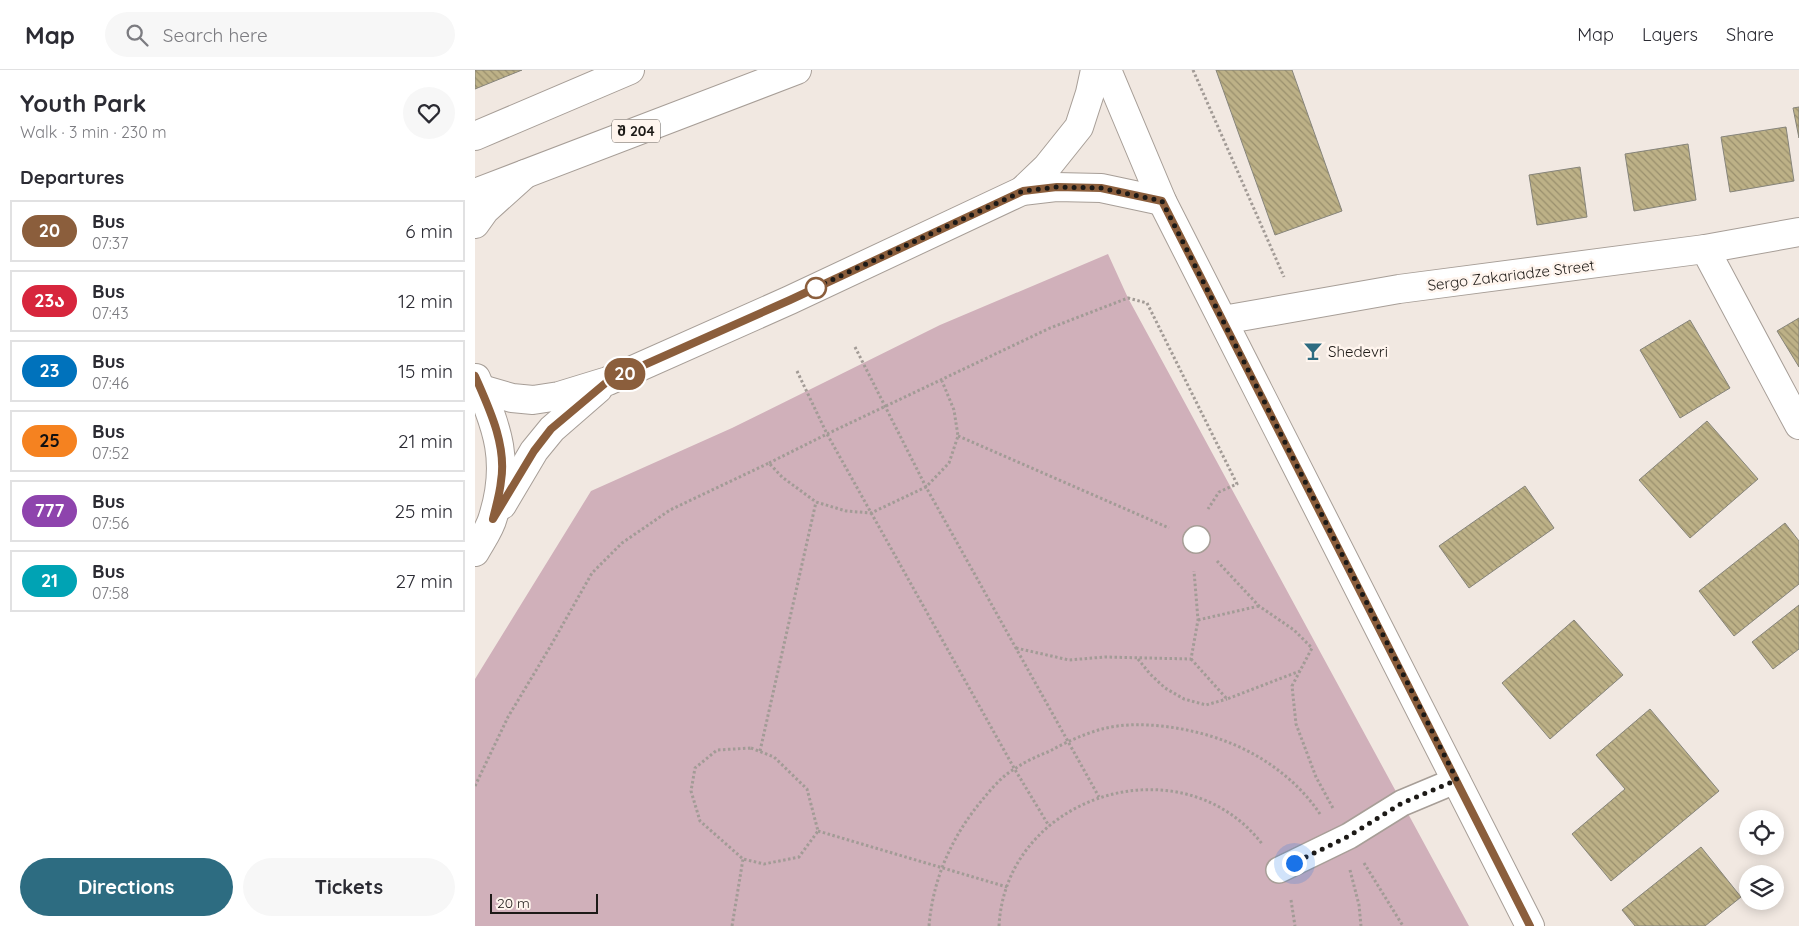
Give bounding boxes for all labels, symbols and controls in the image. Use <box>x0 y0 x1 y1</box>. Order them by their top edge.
search box <box>105 12 455 57</box>
text: Map <box>25 20 75 50</box>
icon: search <box>123 21 151 49</box>
text: Search here <box>163 23 268 47</box>
text: Map <box>1577 23 1614 46</box>
text: Layers <box>1642 23 1698 46</box>
text: Share <box>1726 23 1774 46</box>
button: heart <box>403 87 455 139</box>
text: Youth Park <box>20 88 146 118</box>
road number: შ 204 <box>612 119 660 142</box>
text: Walk · 3 min · 230 m <box>20 122 167 142</box>
text: Departures <box>20 165 124 189</box>
text: Bus <box>92 209 125 233</box>
text: 20 <box>39 219 60 242</box>
text: 6 min <box>405 219 453 243</box>
text: 07:37 <box>92 233 128 253</box>
street label: Sergo Zakariadze Street <box>1426 255 1596 295</box>
unlabelled marker <box>805 277 827 299</box>
text: Bus <box>92 279 125 303</box>
text: 23ა <box>34 289 65 312</box>
text: 12 min <box>398 289 453 313</box>
text: 07:43 <box>92 303 129 323</box>
bar icon: Shedevri <box>1302 340 1324 362</box>
place label: Shedevri <box>1328 342 1388 361</box>
text: Bus <box>92 349 125 373</box>
line badge: 20 <box>603 358 647 390</box>
text: 23 <box>40 359 59 382</box>
text: 15 min <box>398 359 453 383</box>
text: 20 <box>614 362 636 385</box>
text: 07:46 <box>92 373 129 393</box>
text: Bus <box>92 419 125 443</box>
text: 25 <box>39 429 60 452</box>
text: 21 min <box>398 429 453 453</box>
text: 07:52 <box>92 443 129 463</box>
text: Bus <box>92 489 125 513</box>
text: 777 <box>35 499 64 522</box>
text: 25 min <box>395 499 453 523</box>
text: 07:56 <box>92 513 129 533</box>
text: Bus <box>92 559 125 583</box>
text: 21 <box>41 569 58 592</box>
text: 27 min <box>396 569 453 593</box>
text: 07:58 <box>92 583 129 603</box>
map controls <box>1739 810 1784 910</box>
button: locate <box>1739 810 1784 855</box>
your location <box>1282 851 1307 876</box>
button: Directions <box>20 858 233 916</box>
button: Tickets <box>243 858 455 916</box>
button: layers <box>1739 865 1784 910</box>
scale bar <box>490 891 597 914</box>
text: 20 m <box>497 894 530 912</box>

